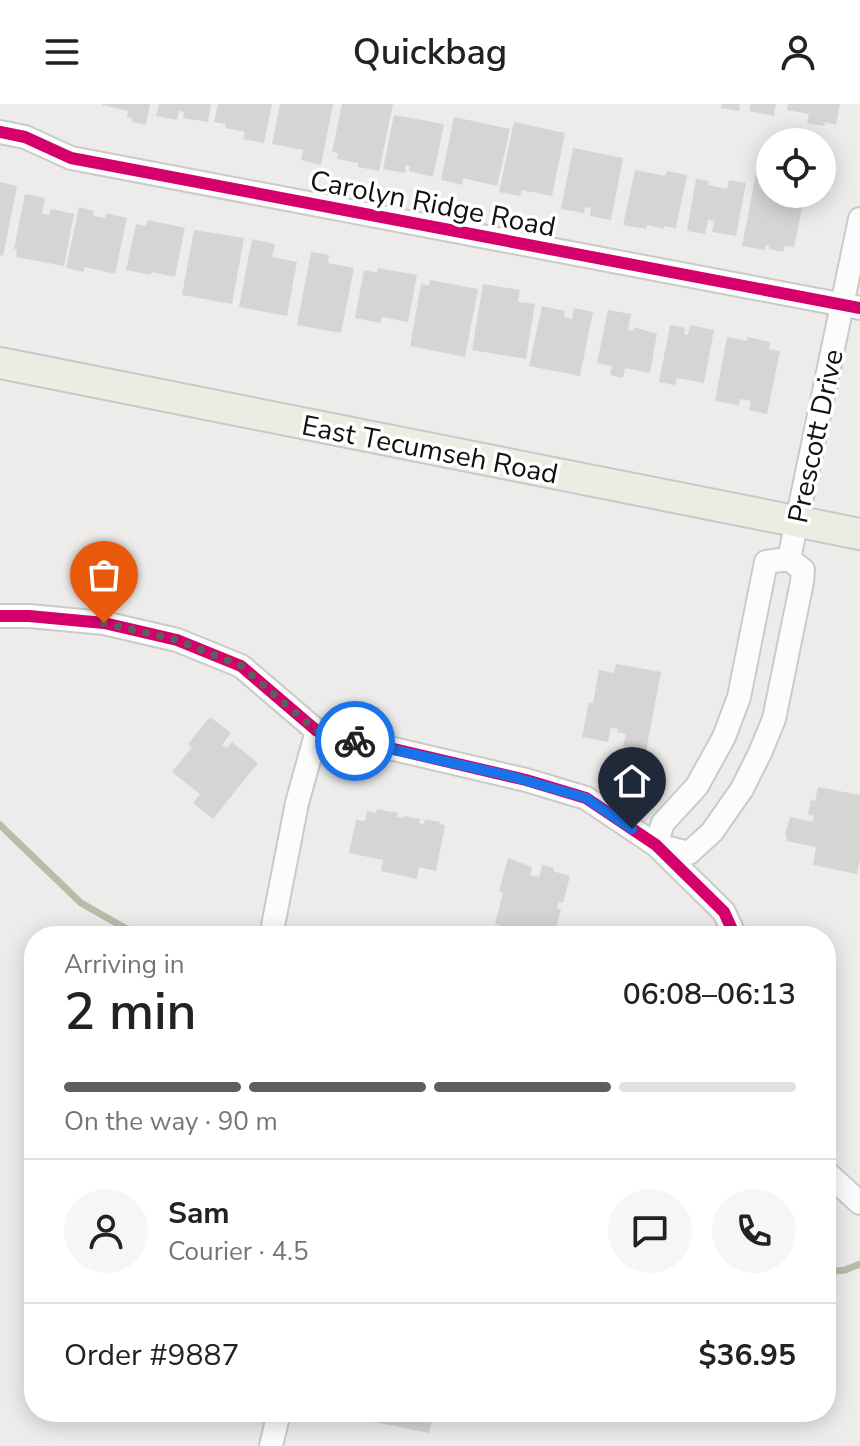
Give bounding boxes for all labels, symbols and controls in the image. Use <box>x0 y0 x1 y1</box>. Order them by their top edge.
text: Quickbag <box>353 28 507 77</box>
icon: menu <box>40 30 84 74</box>
icon: person <box>776 30 820 74</box>
map controls <box>756 128 836 208</box>
button: locate <box>756 128 836 208</box>
street label: Carolyn Ridge Road <box>307 162 559 246</box>
street label: Prescott Drive <box>779 346 853 527</box>
street label: East Tecumseh Road <box>299 407 561 493</box>
pin <box>70 541 138 623</box>
icon: bag <box>82 553 126 597</box>
courier <box>315 701 395 781</box>
icon: bike <box>333 719 377 763</box>
pin <box>598 747 666 829</box>
icon: home <box>610 759 654 803</box>
text: Arriving in <box>64 947 185 982</box>
text: 06:08–06:13 <box>623 974 796 1015</box>
text: 2 min <box>64 976 197 1047</box>
text: On the way · 90 m <box>64 1104 278 1139</box>
button: person <box>64 1189 148 1273</box>
button: chat <box>608 1189 692 1273</box>
button: phone <box>712 1189 796 1273</box>
text: Sam <box>168 1193 230 1234</box>
text: Courier · 4.5 <box>168 1234 309 1269</box>
text: Order #9887 <box>64 1335 239 1376</box>
text: $36.95 <box>699 1335 796 1376</box>

